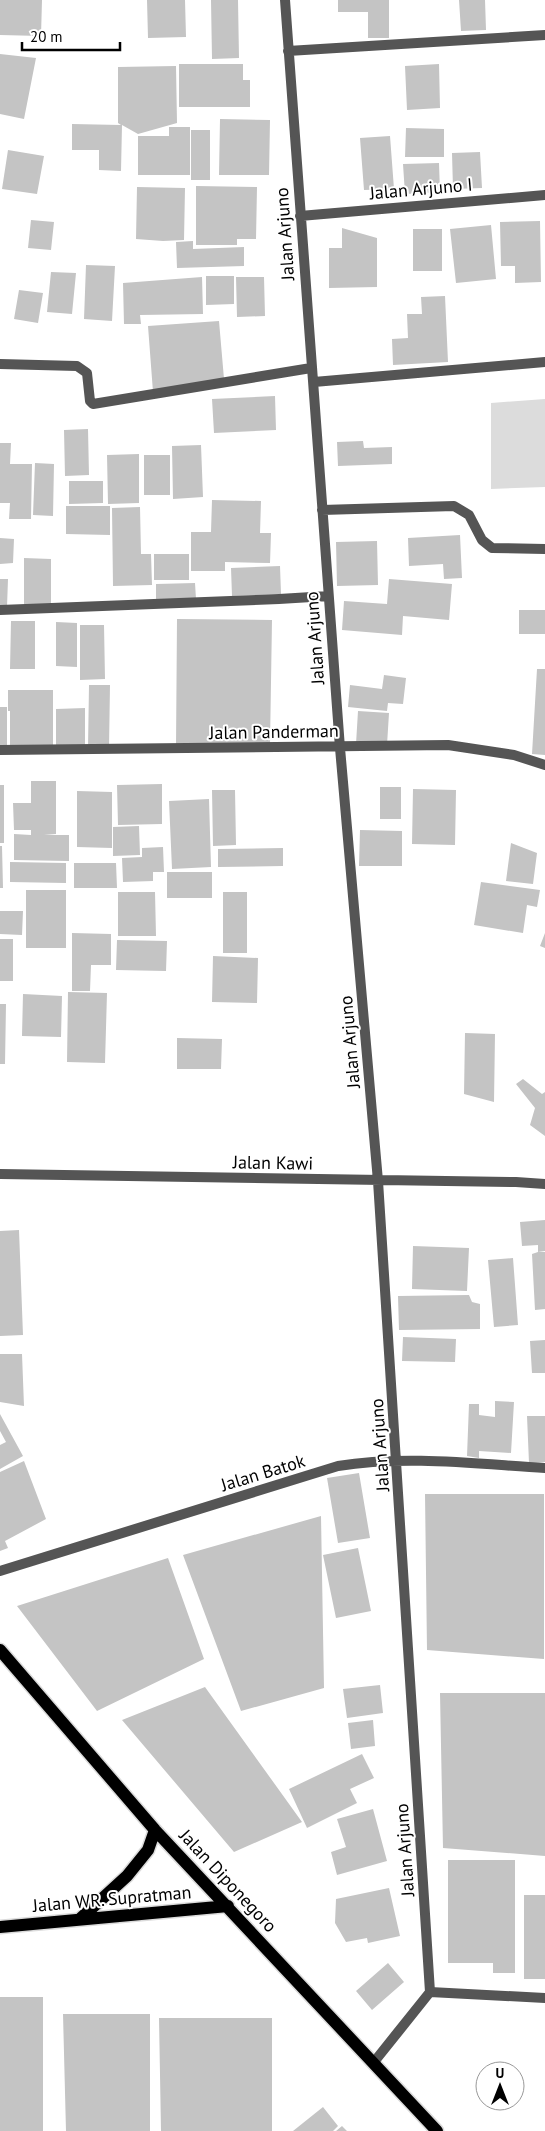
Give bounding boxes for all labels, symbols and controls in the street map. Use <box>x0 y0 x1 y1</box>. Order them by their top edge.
scale bar <box>22 20 120 52</box>
text: 20 m <box>30 27 63 46</box>
street label: Jalan Arjuno I <box>368 173 473 205</box>
street label: Jalan Arjuno <box>270 187 299 282</box>
street label: Jalan Arjuno <box>300 591 329 686</box>
street label: Jalan Panderman <box>208 719 339 744</box>
street label: Jalan Arjuno <box>334 995 365 1090</box>
street label: Jalan Kawi <box>232 1150 313 1175</box>
street label: Jalan Arjuno <box>365 1398 394 1493</box>
street label: Jalan Batok <box>217 1449 308 1496</box>
street label: Jalan Arjuno <box>390 1803 419 1898</box>
street label: Jalan Diponegoro <box>174 1824 282 1937</box>
street label: Jalan WR. Supratman <box>31 1880 192 1917</box>
north arrow <box>475 2061 525 2111</box>
text: U <box>496 2064 504 2082</box>

